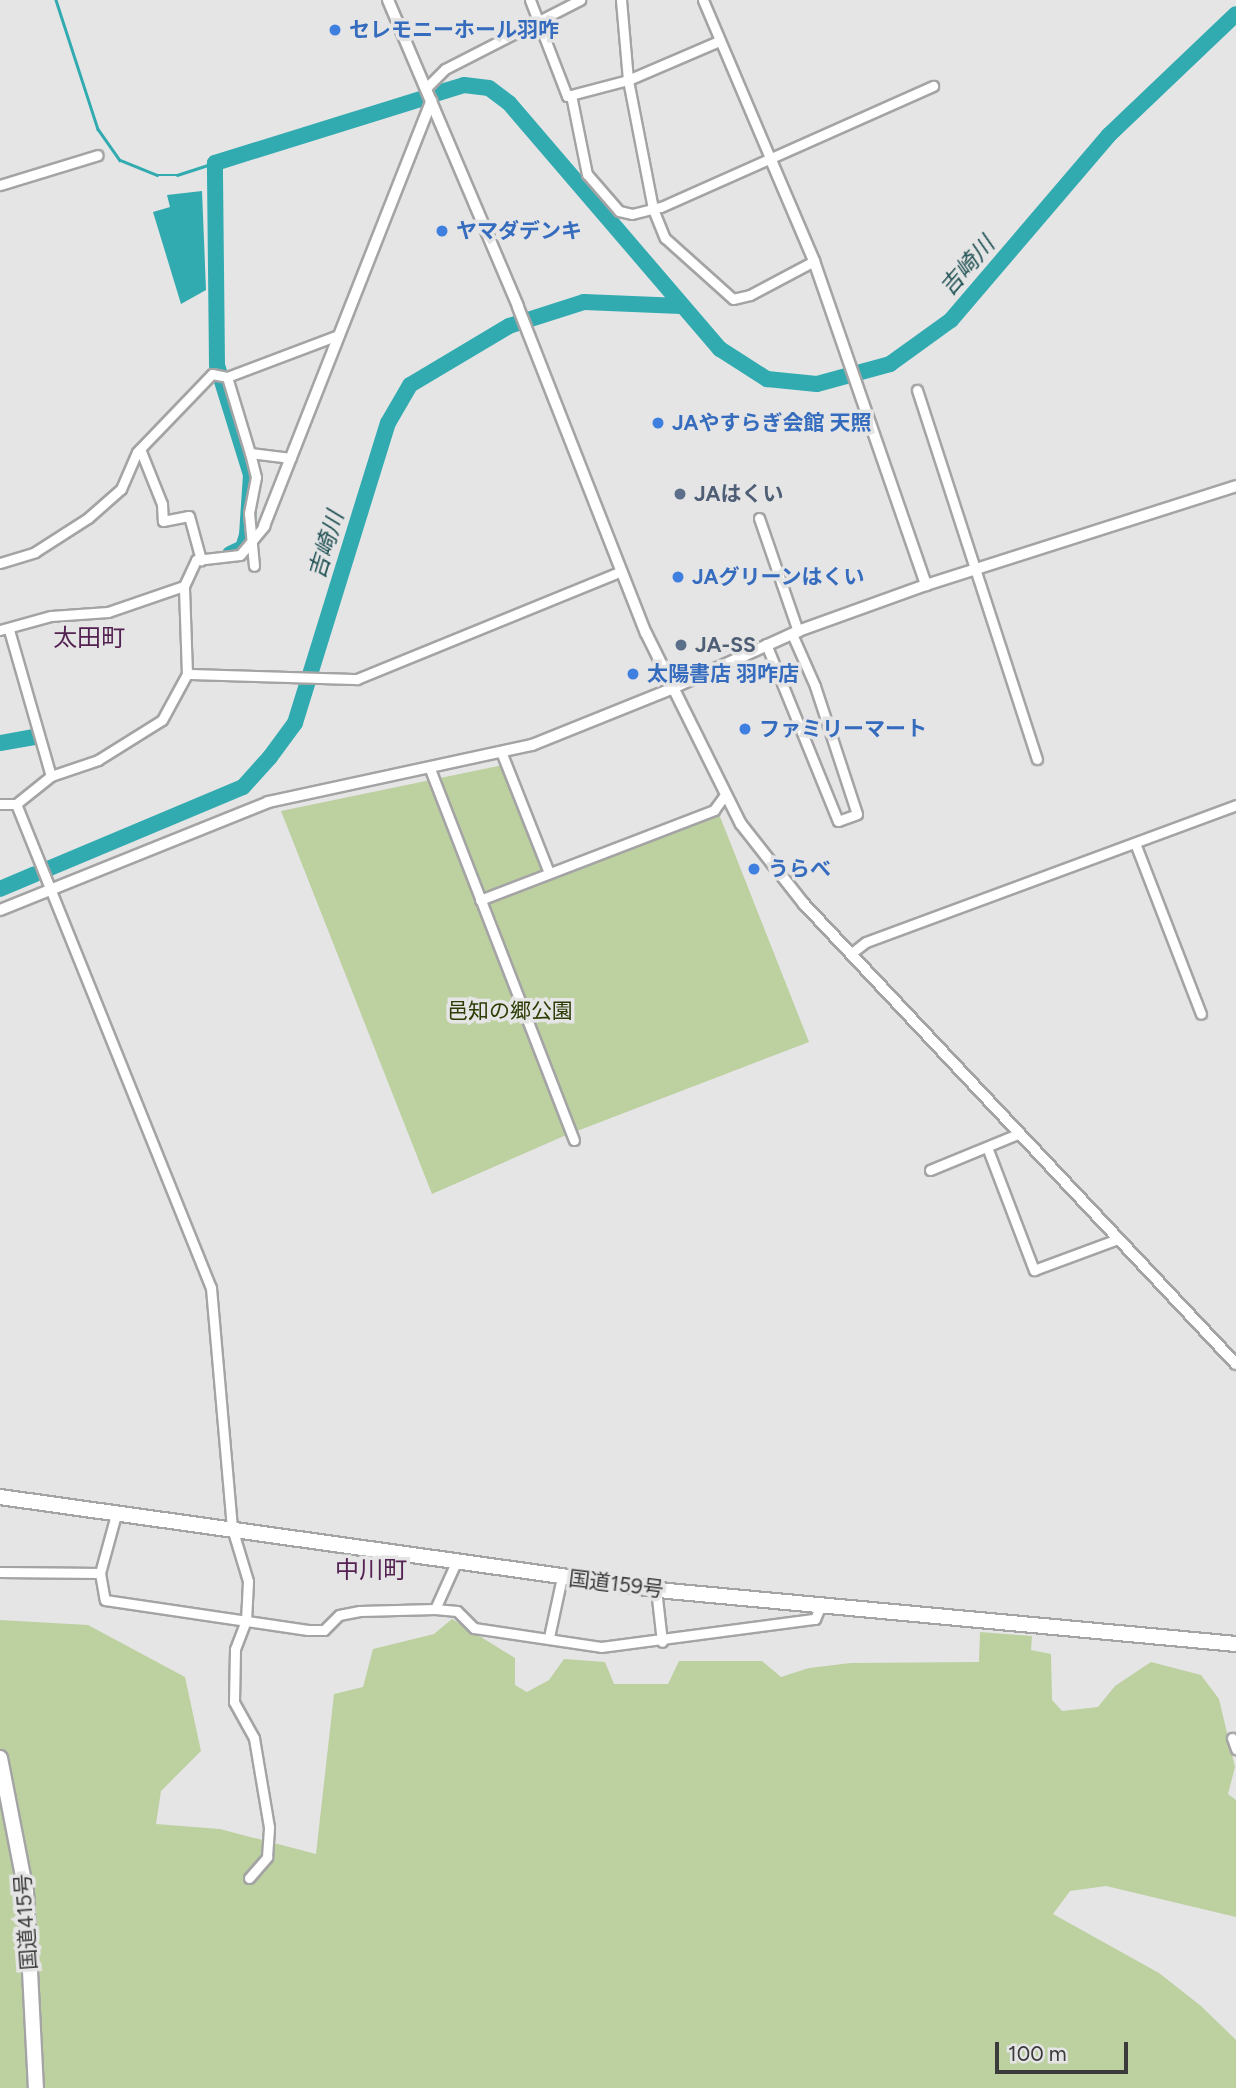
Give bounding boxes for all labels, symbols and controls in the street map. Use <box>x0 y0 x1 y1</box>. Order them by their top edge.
place label: セレモニーホール羽咋 <box>349 17 559 43</box>
marker: セレモニーホール羽咋 <box>327 22 343 38</box>
place label: ヤマダデンキ <box>456 218 582 244</box>
marker: ヤマダデンキ <box>434 223 450 239</box>
water label: 吉崎川 <box>934 231 1000 301</box>
place label: JAやすらぎ会館 天照 <box>672 410 872 436</box>
marker: JAやすらぎ会館 天照 <box>650 415 666 431</box>
place label: JAはくい <box>694 481 784 507</box>
marker: JAはくい <box>672 486 688 502</box>
water label: 吉崎川 <box>303 508 349 582</box>
place label: JAグリーンはくい <box>692 564 866 590</box>
marker: JAグリーンはくい <box>670 569 686 585</box>
district label: 太田町 <box>53 624 125 652</box>
place label: JA-SS <box>695 632 756 658</box>
marker: JA-SS <box>673 637 689 653</box>
place label: 太陽書店 羽咋店 <box>647 661 799 687</box>
marker: 太陽書店 羽咋店 <box>625 666 641 682</box>
place label: ファミリーマート <box>759 716 927 742</box>
marker: ファミリーマート <box>737 721 753 737</box>
place label: うらべ <box>768 856 831 882</box>
marker: うらべ <box>746 861 762 877</box>
park label: 邑知の郷公園 <box>447 998 573 1024</box>
district label: 中川町 <box>335 1556 407 1584</box>
street label: 国道159号 <box>567 1566 665 1602</box>
street label: 国道415号 <box>10 1873 42 1971</box>
scale bar <box>998 2028 1131 2072</box>
text: 100 m <box>1008 2041 1067 2066</box>

